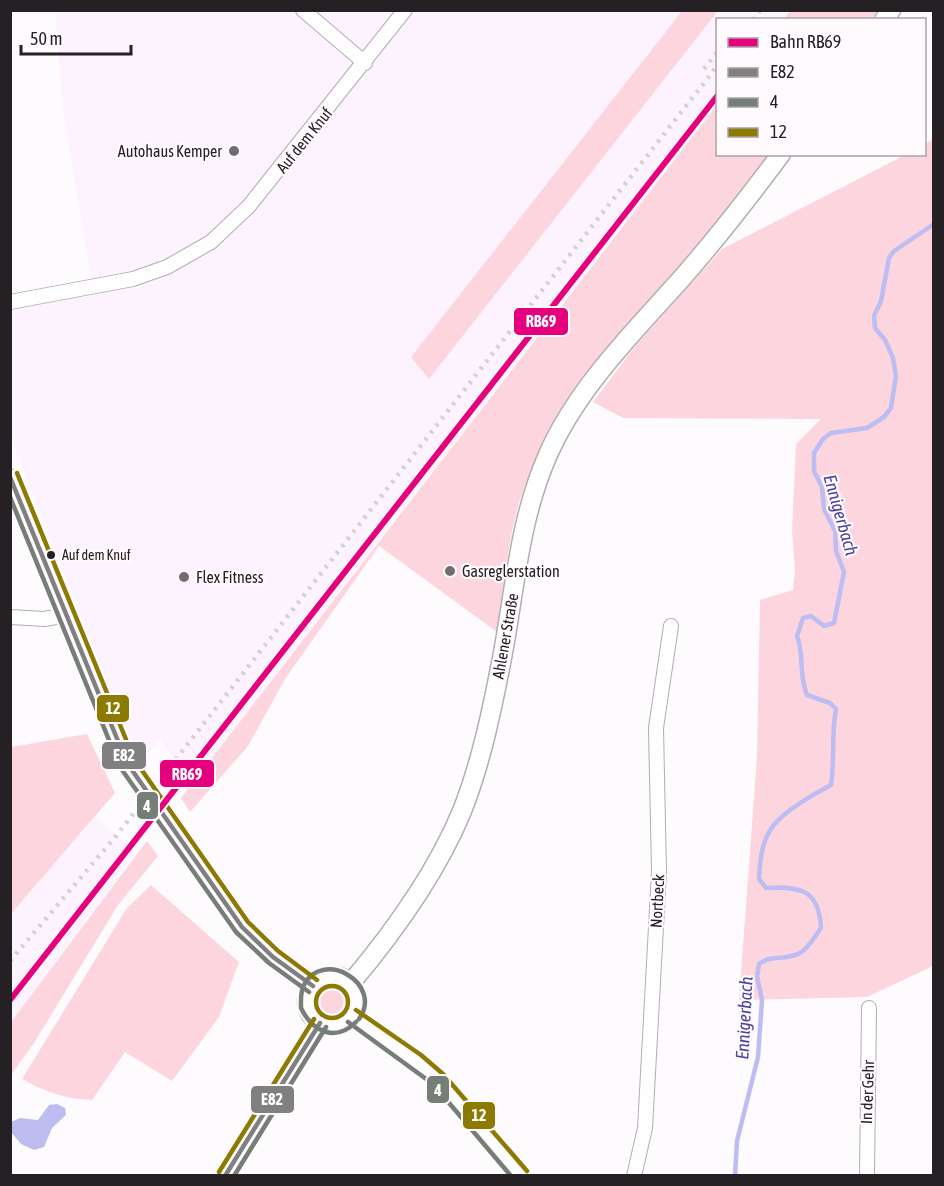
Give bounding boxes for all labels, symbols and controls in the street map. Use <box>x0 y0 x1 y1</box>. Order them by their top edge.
scale bar <box>21 18 130 56</box>
legend <box>716 18 926 156</box>
text: 50 m <box>30 28 62 49</box>
text: Bahn RB69 <box>770 31 841 52</box>
text: E82 <box>770 61 795 82</box>
text: 4 <box>770 91 778 112</box>
street label: Auf dem Knuf <box>272 103 336 176</box>
text: 12 <box>770 121 787 142</box>
place label: Autohaus Kemper <box>118 142 222 161</box>
marker: Autohaus Kemper <box>227 144 241 158</box>
line badge: RB69 <box>513 307 569 336</box>
text: RB69 <box>526 312 557 330</box>
water label: Ennigerbach <box>819 472 863 558</box>
place label: Auf dem Knuf <box>62 547 131 563</box>
marker: Auf dem Knuf <box>45 549 57 561</box>
place label: Gasreglerstation <box>462 562 560 581</box>
marker: Gasreglerstation <box>443 564 457 578</box>
place label: Flex Fitness <box>196 568 264 586</box>
marker: Flex Fitness <box>177 570 191 584</box>
street label: Ahlener Straße <box>489 592 521 680</box>
line badge: 12 <box>96 694 130 723</box>
text: 12 <box>105 699 121 717</box>
line badge: E82 <box>101 741 147 770</box>
text: E82 <box>113 746 135 764</box>
line badge: RB69 <box>159 759 215 788</box>
text: RB69 <box>172 765 203 783</box>
line badge: 4 <box>136 791 159 820</box>
text: 4 <box>142 797 151 815</box>
street label: Nortbeck <box>647 874 667 928</box>
water label: Ennigerbach <box>731 976 757 1060</box>
street label: In der Gehr <box>857 1059 877 1124</box>
line badge: 4 <box>426 1075 450 1104</box>
text: 4 <box>433 1081 442 1099</box>
line badge: E82 <box>250 1085 295 1114</box>
text: E82 <box>261 1090 283 1108</box>
line badge: 12 <box>462 1101 496 1130</box>
text: 12 <box>471 1106 487 1124</box>

